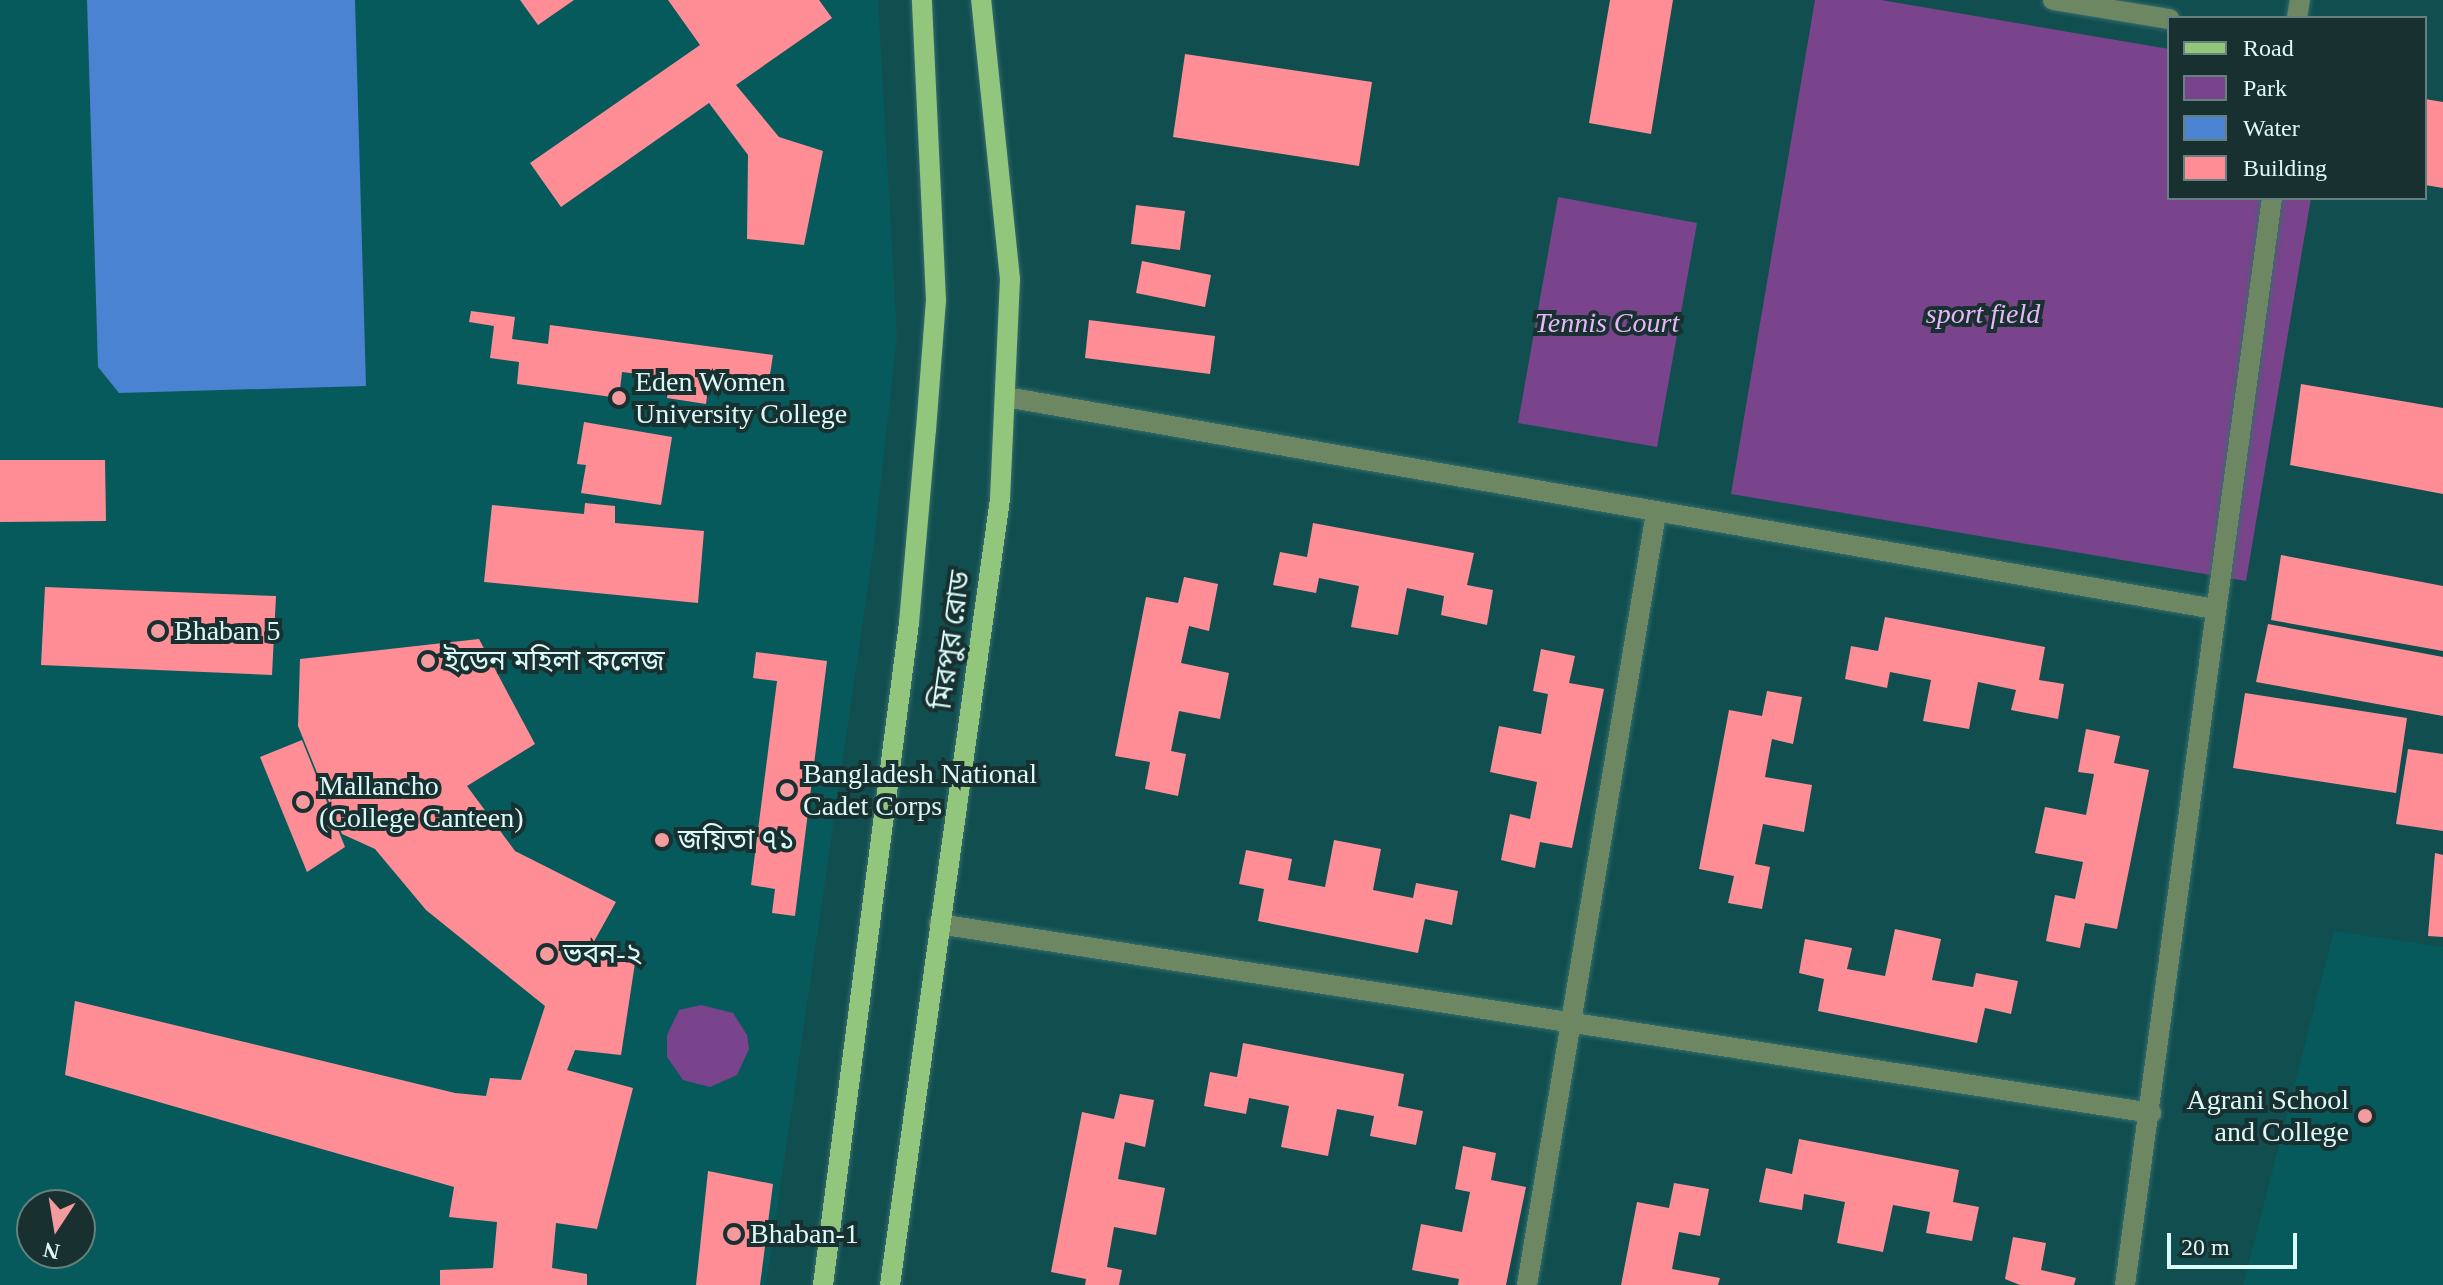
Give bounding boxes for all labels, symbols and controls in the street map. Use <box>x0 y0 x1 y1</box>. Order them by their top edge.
legend <box>2167 16 2427 200</box>
text: Road <box>2243 35 2294 61</box>
text: Park <box>2243 75 2287 101</box>
text: Water <box>2243 115 2300 141</box>
text: Building <box>2243 155 2327 181</box>
park label: sport field <box>1926 297 2040 331</box>
park label: Tennis Court <box>1535 306 1679 340</box>
place label: Eden Women University College <box>635 365 847 431</box>
marker: Eden Women University College <box>610 389 628 407</box>
street label: মিরপুর রোড <box>925 569 977 711</box>
place label: Bhaban 5 <box>174 614 281 648</box>
marker: Bhaban 5 <box>149 622 167 640</box>
place label: ইডেন মহিলা কলেজ <box>444 644 665 678</box>
marker: ইডেন মহিলা কলেজ <box>419 652 437 670</box>
place label: Bangladesh National Cadet Corps <box>803 757 1037 823</box>
place label: Mallancho (College Canteen) <box>319 769 523 835</box>
marker: Bangladesh National Cadet Corps <box>778 781 796 799</box>
marker: Mallancho (College Canteen) <box>294 793 312 811</box>
place label: জয়িতা ৭১ <box>678 823 795 857</box>
marker: জয়িতা ৭১ <box>653 831 671 849</box>
place label: ভবন-২ <box>563 937 642 971</box>
marker: ভবন-২ <box>538 945 556 963</box>
place label: Agrani School and College <box>2186 1083 2349 1149</box>
marker: Agrani School and College <box>2356 1107 2374 1125</box>
north arrow <box>16 1189 96 1269</box>
place label: Bhaban-1 <box>750 1217 859 1251</box>
scale bar <box>2171 1217 2301 1267</box>
marker: Bhaban-1 <box>725 1225 743 1243</box>
text: 20 m <box>2181 1234 2230 1260</box>
text: N <box>41 1237 62 1265</box>

